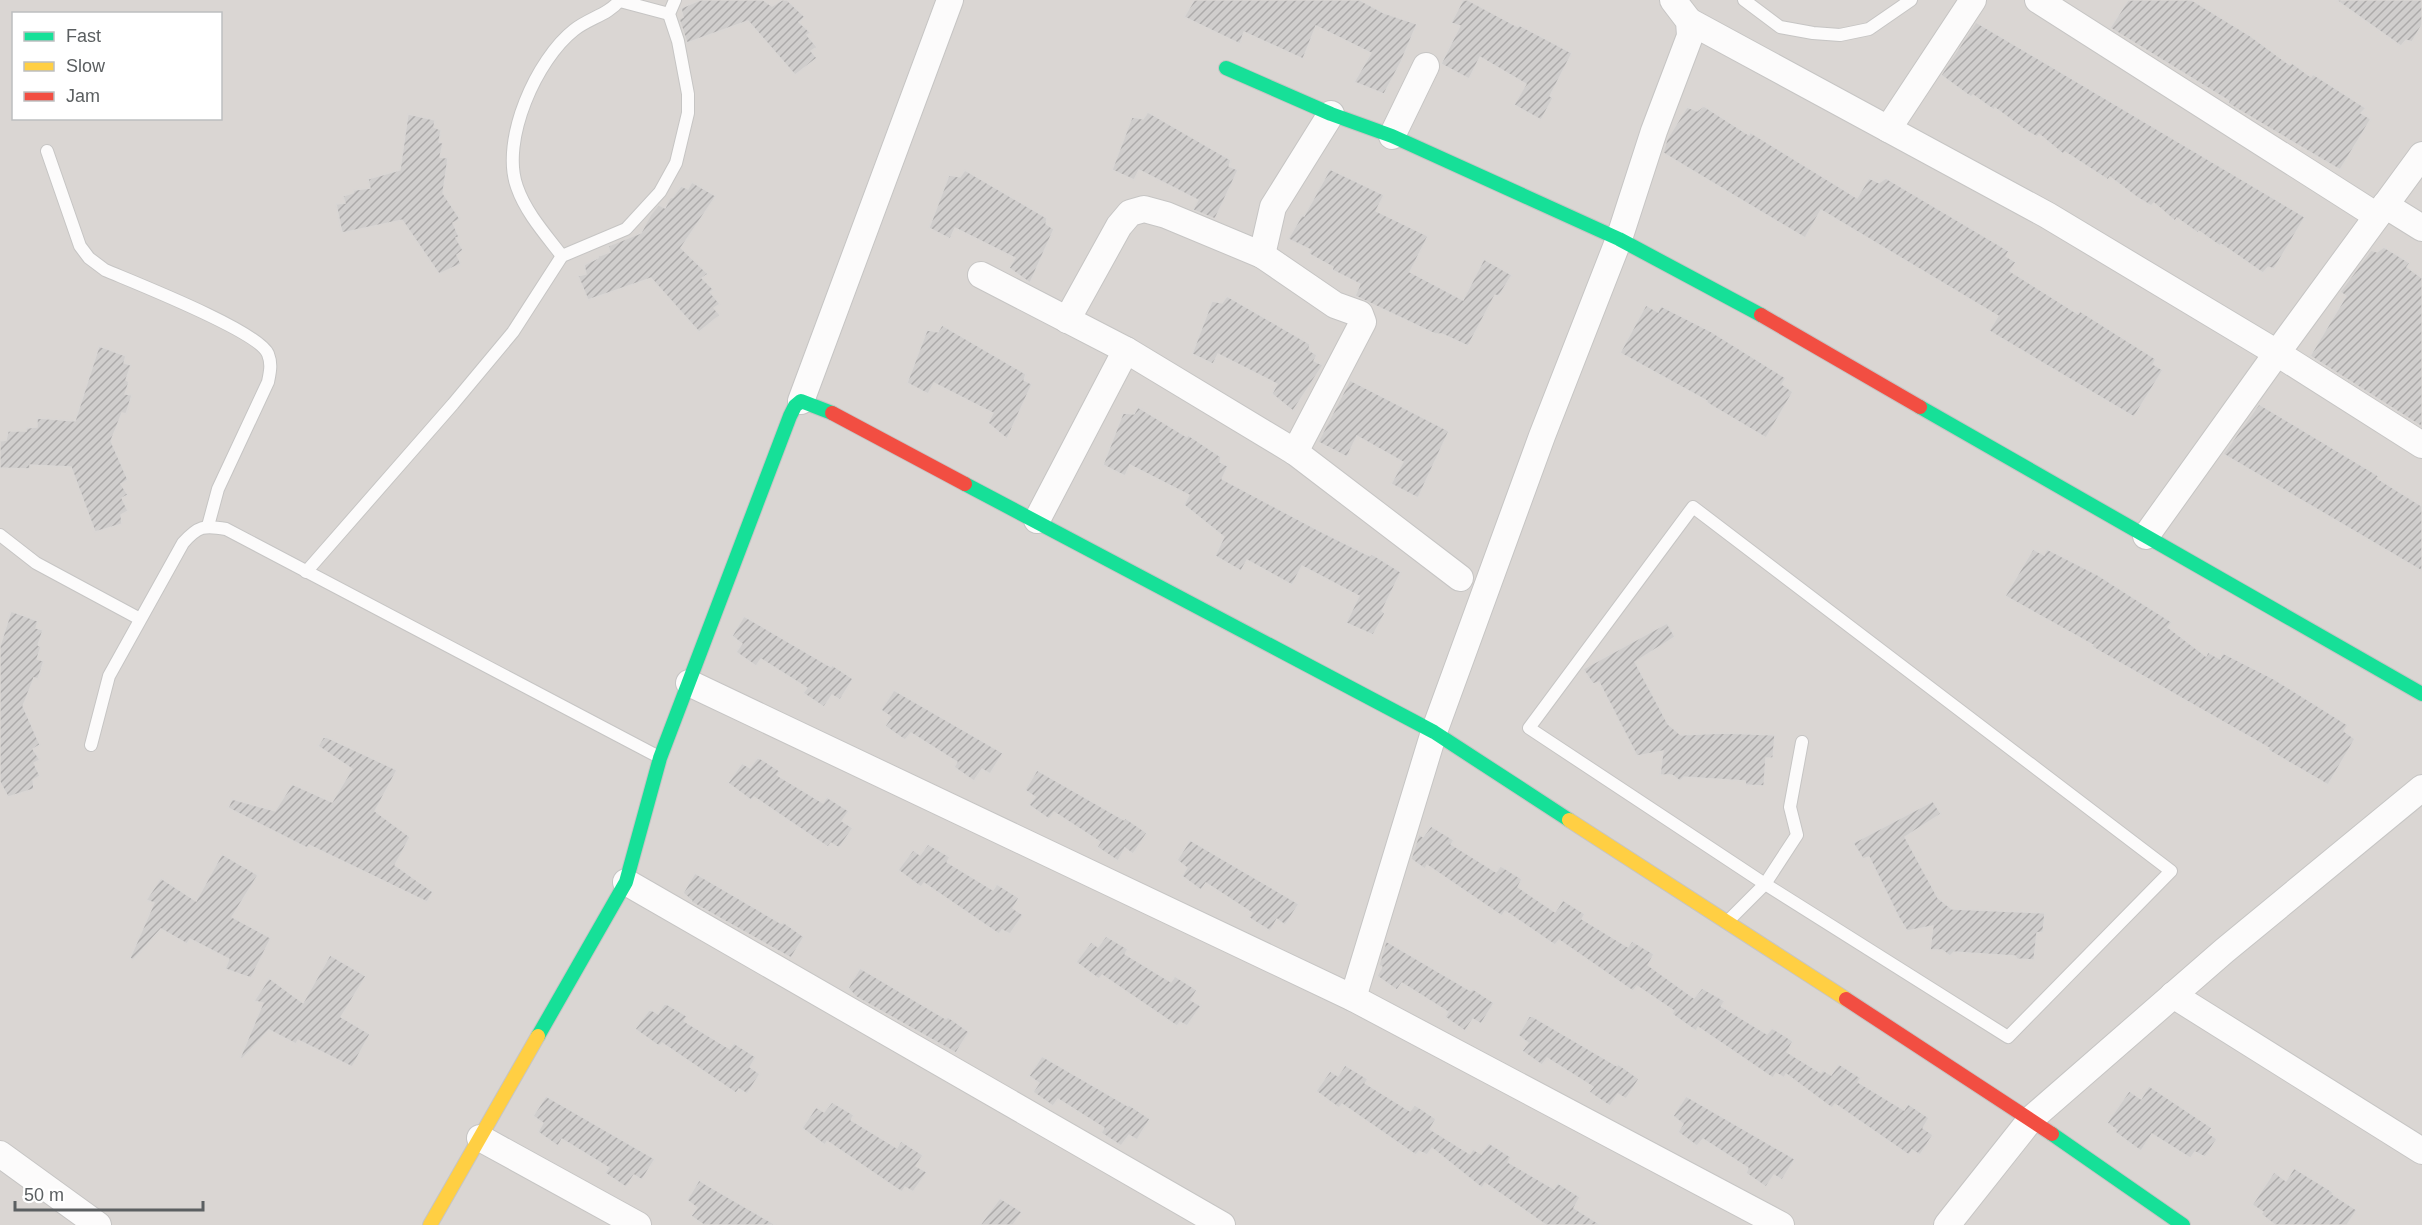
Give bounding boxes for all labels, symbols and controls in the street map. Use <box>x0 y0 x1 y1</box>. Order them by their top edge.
legend <box>12 12 222 120</box>
text: Fast <box>66 26 101 46</box>
text: Slow <box>66 56 106 76</box>
text: Jam <box>66 86 100 106</box>
scale bar <box>15 1174 202 1212</box>
text: 50 m <box>24 1185 64 1205</box>

